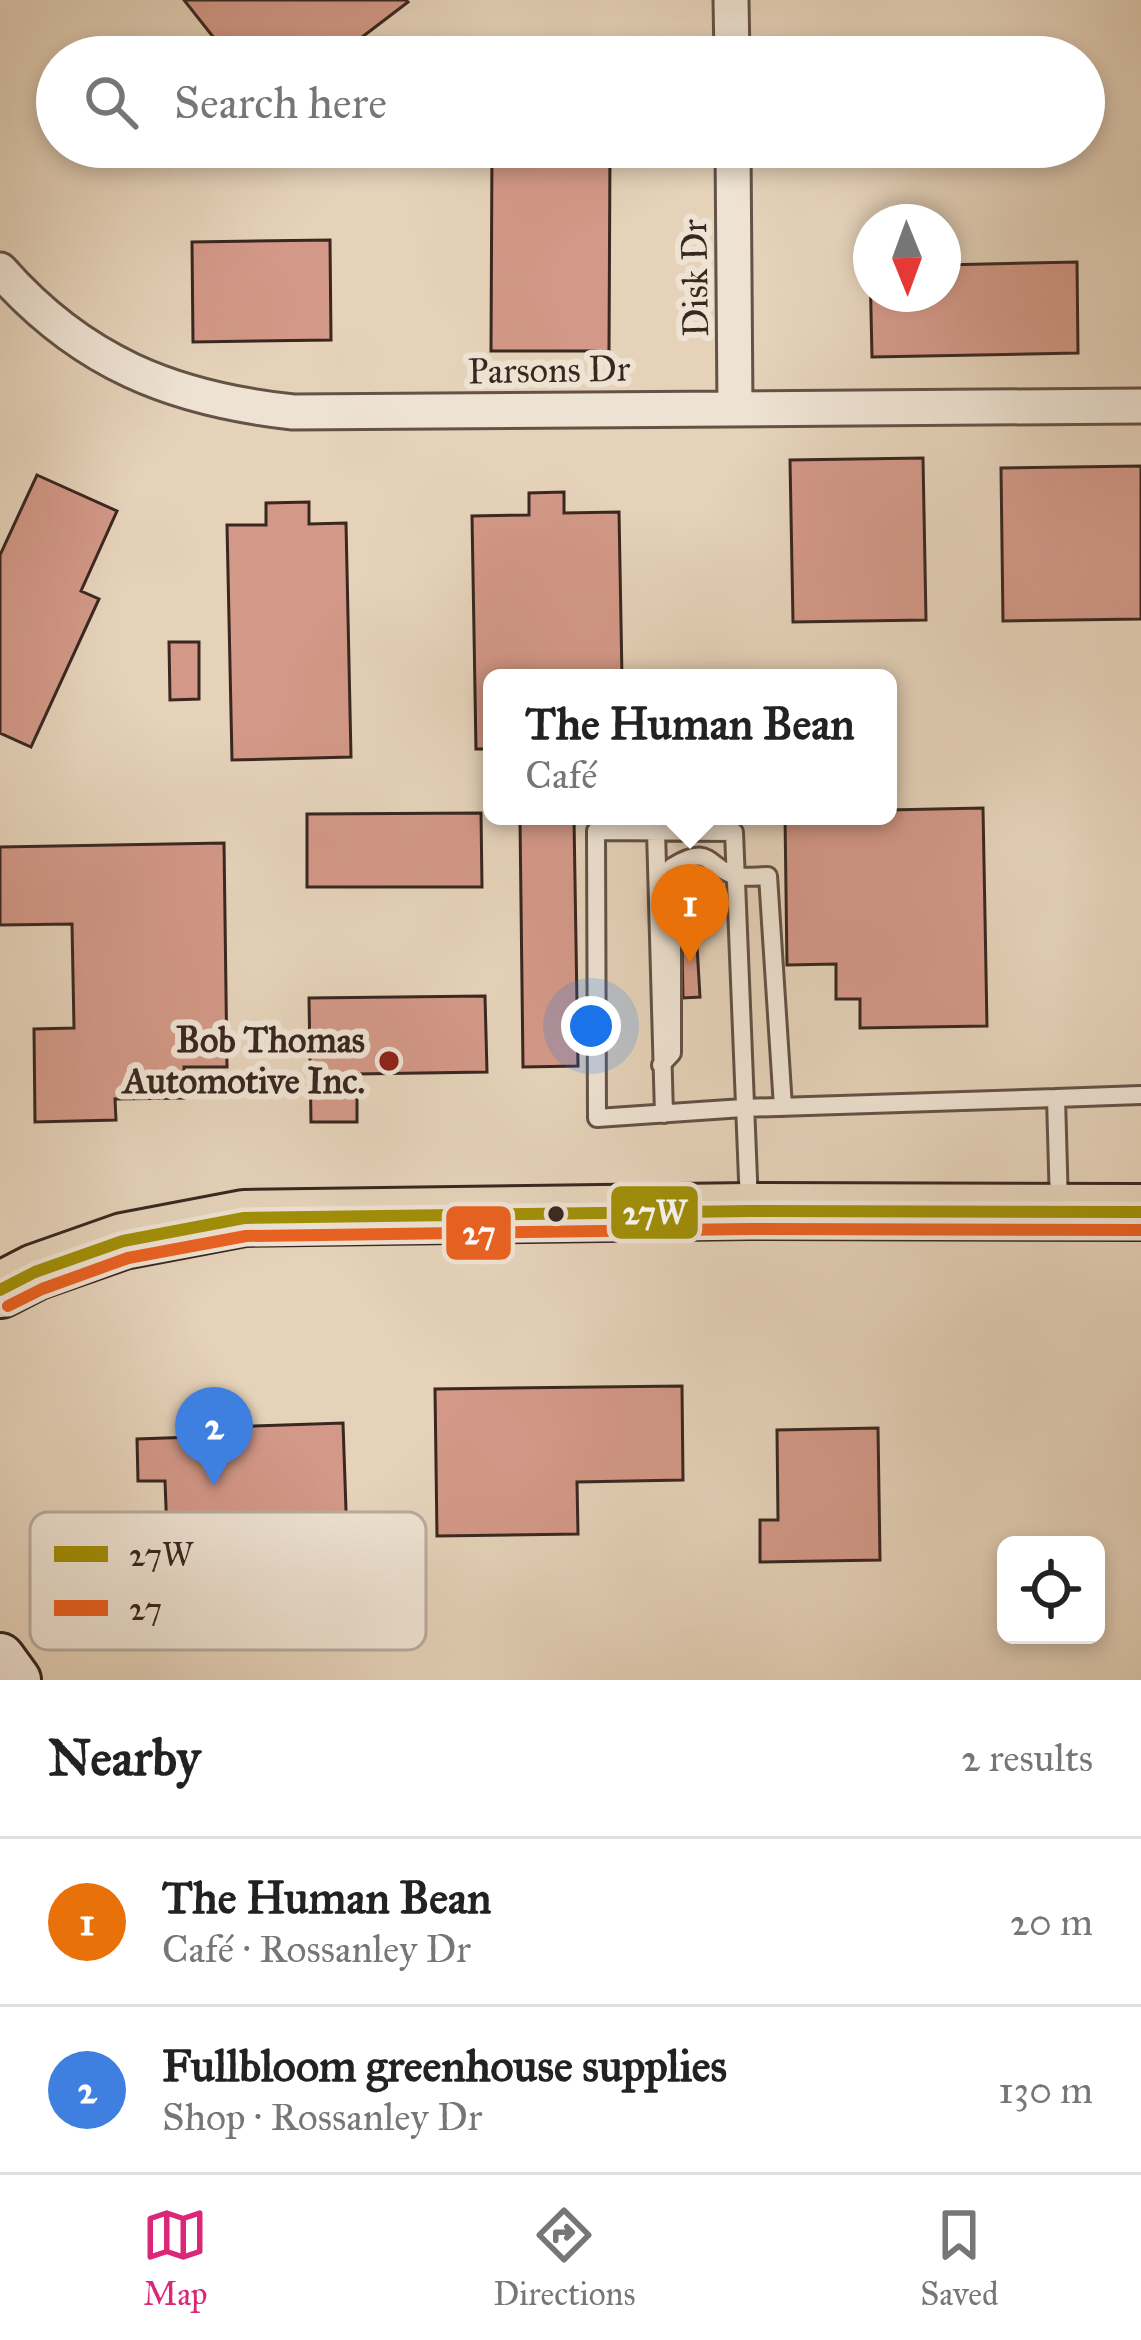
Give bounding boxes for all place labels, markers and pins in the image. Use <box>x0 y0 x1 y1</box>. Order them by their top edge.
pin: 1 <box>651 864 729 963</box>
place label: Bob Thomas Automotive Inc. <box>121 1018 365 1103</box>
marker: Bob Thomas Automotive Inc. <box>376 1048 402 1074</box>
unlabelled marker <box>545 1203 567 1225</box>
pin: 2 <box>175 1387 253 1486</box>

